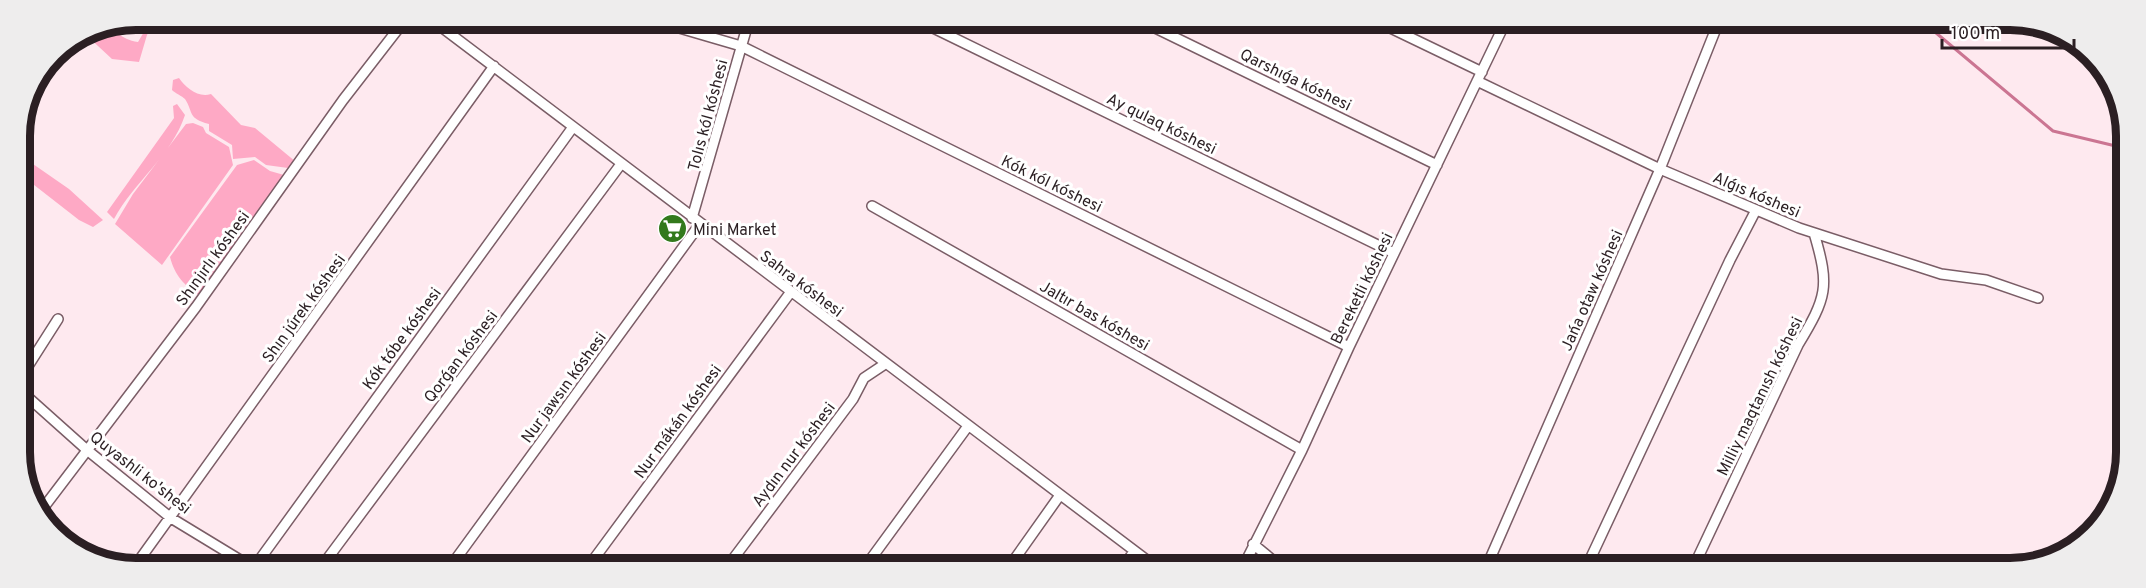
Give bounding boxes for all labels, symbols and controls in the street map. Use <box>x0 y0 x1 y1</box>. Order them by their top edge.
scale bar <box>1942 12 2074 50</box>
text: 100 m <box>1951 23 2000 46</box>
street label: Qarshıǵa kóshesi <box>1236 45 1354 116</box>
street label: Tolıs kól kóshesi <box>684 57 733 174</box>
street label: Ay qulaq kóshesi <box>1103 90 1219 160</box>
street label: Kók kól kóshesi <box>997 152 1105 218</box>
street label: Alǵıs kóshesi <box>1709 168 1803 223</box>
street label: Shınjırlı kóshesi <box>172 208 255 311</box>
supermarket icon: Mini Market <box>656 213 688 245</box>
place label: Mini Market <box>693 221 776 241</box>
street label: Jańa otaw kóshesi <box>1557 227 1628 354</box>
street label: Bereketli kóshesi <box>1327 230 1398 348</box>
street label: Sahra kóshesi <box>755 247 846 322</box>
street label: Shın júrek kóshesi <box>259 251 351 367</box>
street label: Jaltır bas kóshesi <box>1036 277 1152 356</box>
street label: Kók tóbe kóshesi <box>359 284 446 394</box>
street label: Qorǵan kóshesi <box>420 307 503 407</box>
street label: Milliy maqtanısh kóshesi <box>1714 314 1808 480</box>
street label: Nur jawsın kóshesi <box>518 329 612 448</box>
street label: Nur mákán kóshesi <box>631 361 727 483</box>
street label: Aydın nur kóshesi <box>749 399 841 512</box>
street label: Quyashli ko'shesi <box>85 428 194 519</box>

